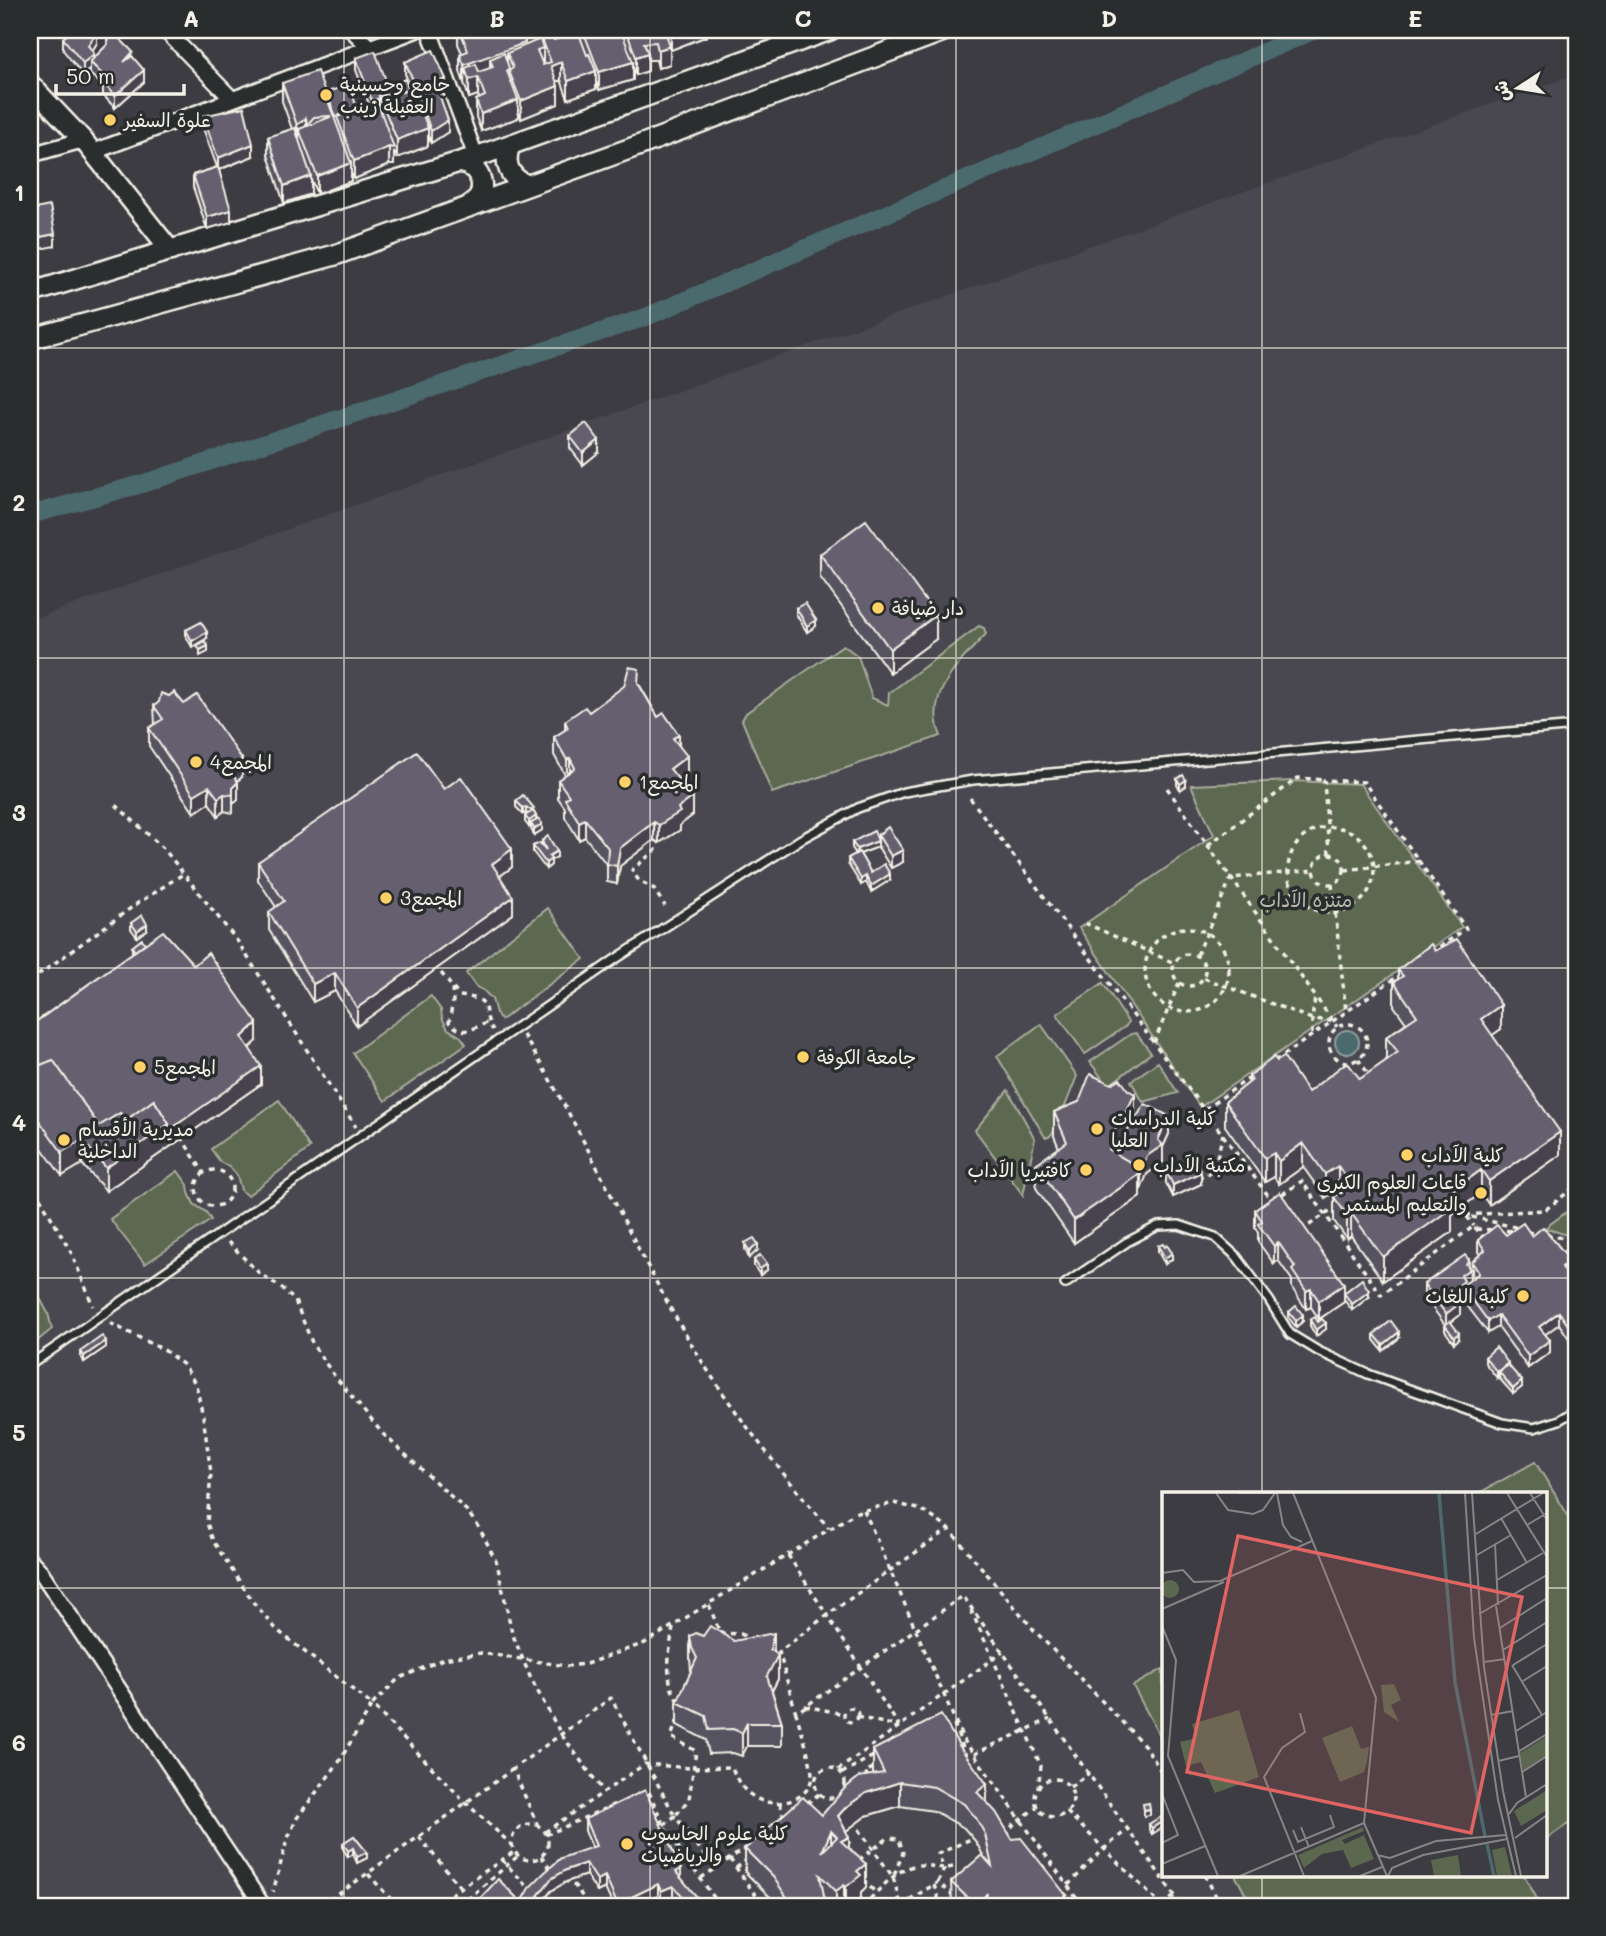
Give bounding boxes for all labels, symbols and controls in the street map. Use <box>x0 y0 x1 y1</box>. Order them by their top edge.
text: A <box>183 3 199 33</box>
text: B <box>489 3 505 33</box>
text: C <box>794 3 812 33</box>
text: D <box>1101 3 1117 33</box>
text: E <box>1408 3 1422 33</box>
scale bar <box>56 52 184 96</box>
north arrow <box>1484 52 1554 122</box>
text: 50 m <box>66 62 115 89</box>
place label: جامع وحسينية العقيلة زينب <box>340 71 451 118</box>
text: ش <box>1486 79 1515 104</box>
marker: جامع وحسينية العقيلة زينب <box>318 87 334 103</box>
place label: علوة السفير <box>122 107 211 133</box>
marker: علوة السفير <box>102 112 118 128</box>
text: 1 <box>14 177 24 207</box>
text: 2 <box>13 487 25 517</box>
place label: دار ضيافة <box>892 595 964 620</box>
marker: دار ضيافة <box>870 600 886 616</box>
place label: المجمع4 <box>210 749 272 776</box>
marker: المجمع4 <box>188 754 204 770</box>
place label: المجمع1 <box>639 769 698 796</box>
marker: المجمع1 <box>617 774 633 790</box>
text: 3 <box>12 797 26 827</box>
place label: المجمع3 <box>400 885 462 912</box>
park label: متنزه الآداب <box>1260 887 1352 912</box>
marker: المجمع3 <box>378 890 394 906</box>
place label: جامعة الكوفة <box>817 1044 916 1070</box>
marker: جامعة الكوفة <box>795 1049 811 1065</box>
place label: المجمع5 <box>154 1054 216 1081</box>
marker: المجمع5 <box>132 1059 148 1075</box>
place label: كلية الدراسات العليا <box>1111 1105 1216 1152</box>
text: 4 <box>12 1107 26 1137</box>
place label: مديرية الأقسام الداخلية <box>78 1116 194 1163</box>
marker: كلية الدراسات العليا <box>1089 1121 1105 1137</box>
marker: مديرية الأقسام الداخلية <box>56 1132 72 1148</box>
place label: كلية الآداب <box>1421 1142 1504 1167</box>
marker: كلية الآداب <box>1399 1147 1415 1163</box>
place label: مكتبة الآداب <box>1153 1152 1245 1177</box>
place label: كافتيريا الآداب <box>968 1157 1072 1182</box>
marker: مكتبة الآداب <box>1131 1157 1147 1173</box>
marker: كافتيريا الآداب <box>1078 1162 1094 1178</box>
place label: قاعات العلوم الكبرى والتعليم المستمر <box>1317 1169 1467 1219</box>
marker: قاعات العلوم الكبرى والتعليم المستمر <box>1473 1185 1489 1201</box>
place label: كلبة اللغات <box>1425 1283 1509 1308</box>
marker: كلبة اللغات <box>1515 1288 1531 1304</box>
text: 5 <box>12 1417 26 1447</box>
inset map <box>1162 1492 1546 1876</box>
text: 6 <box>12 1727 26 1757</box>
place label: كلية علوم الحاسوب والرياضيات <box>641 1820 788 1867</box>
marker: كلية علوم الحاسوب والرياضيات <box>619 1836 635 1852</box>

